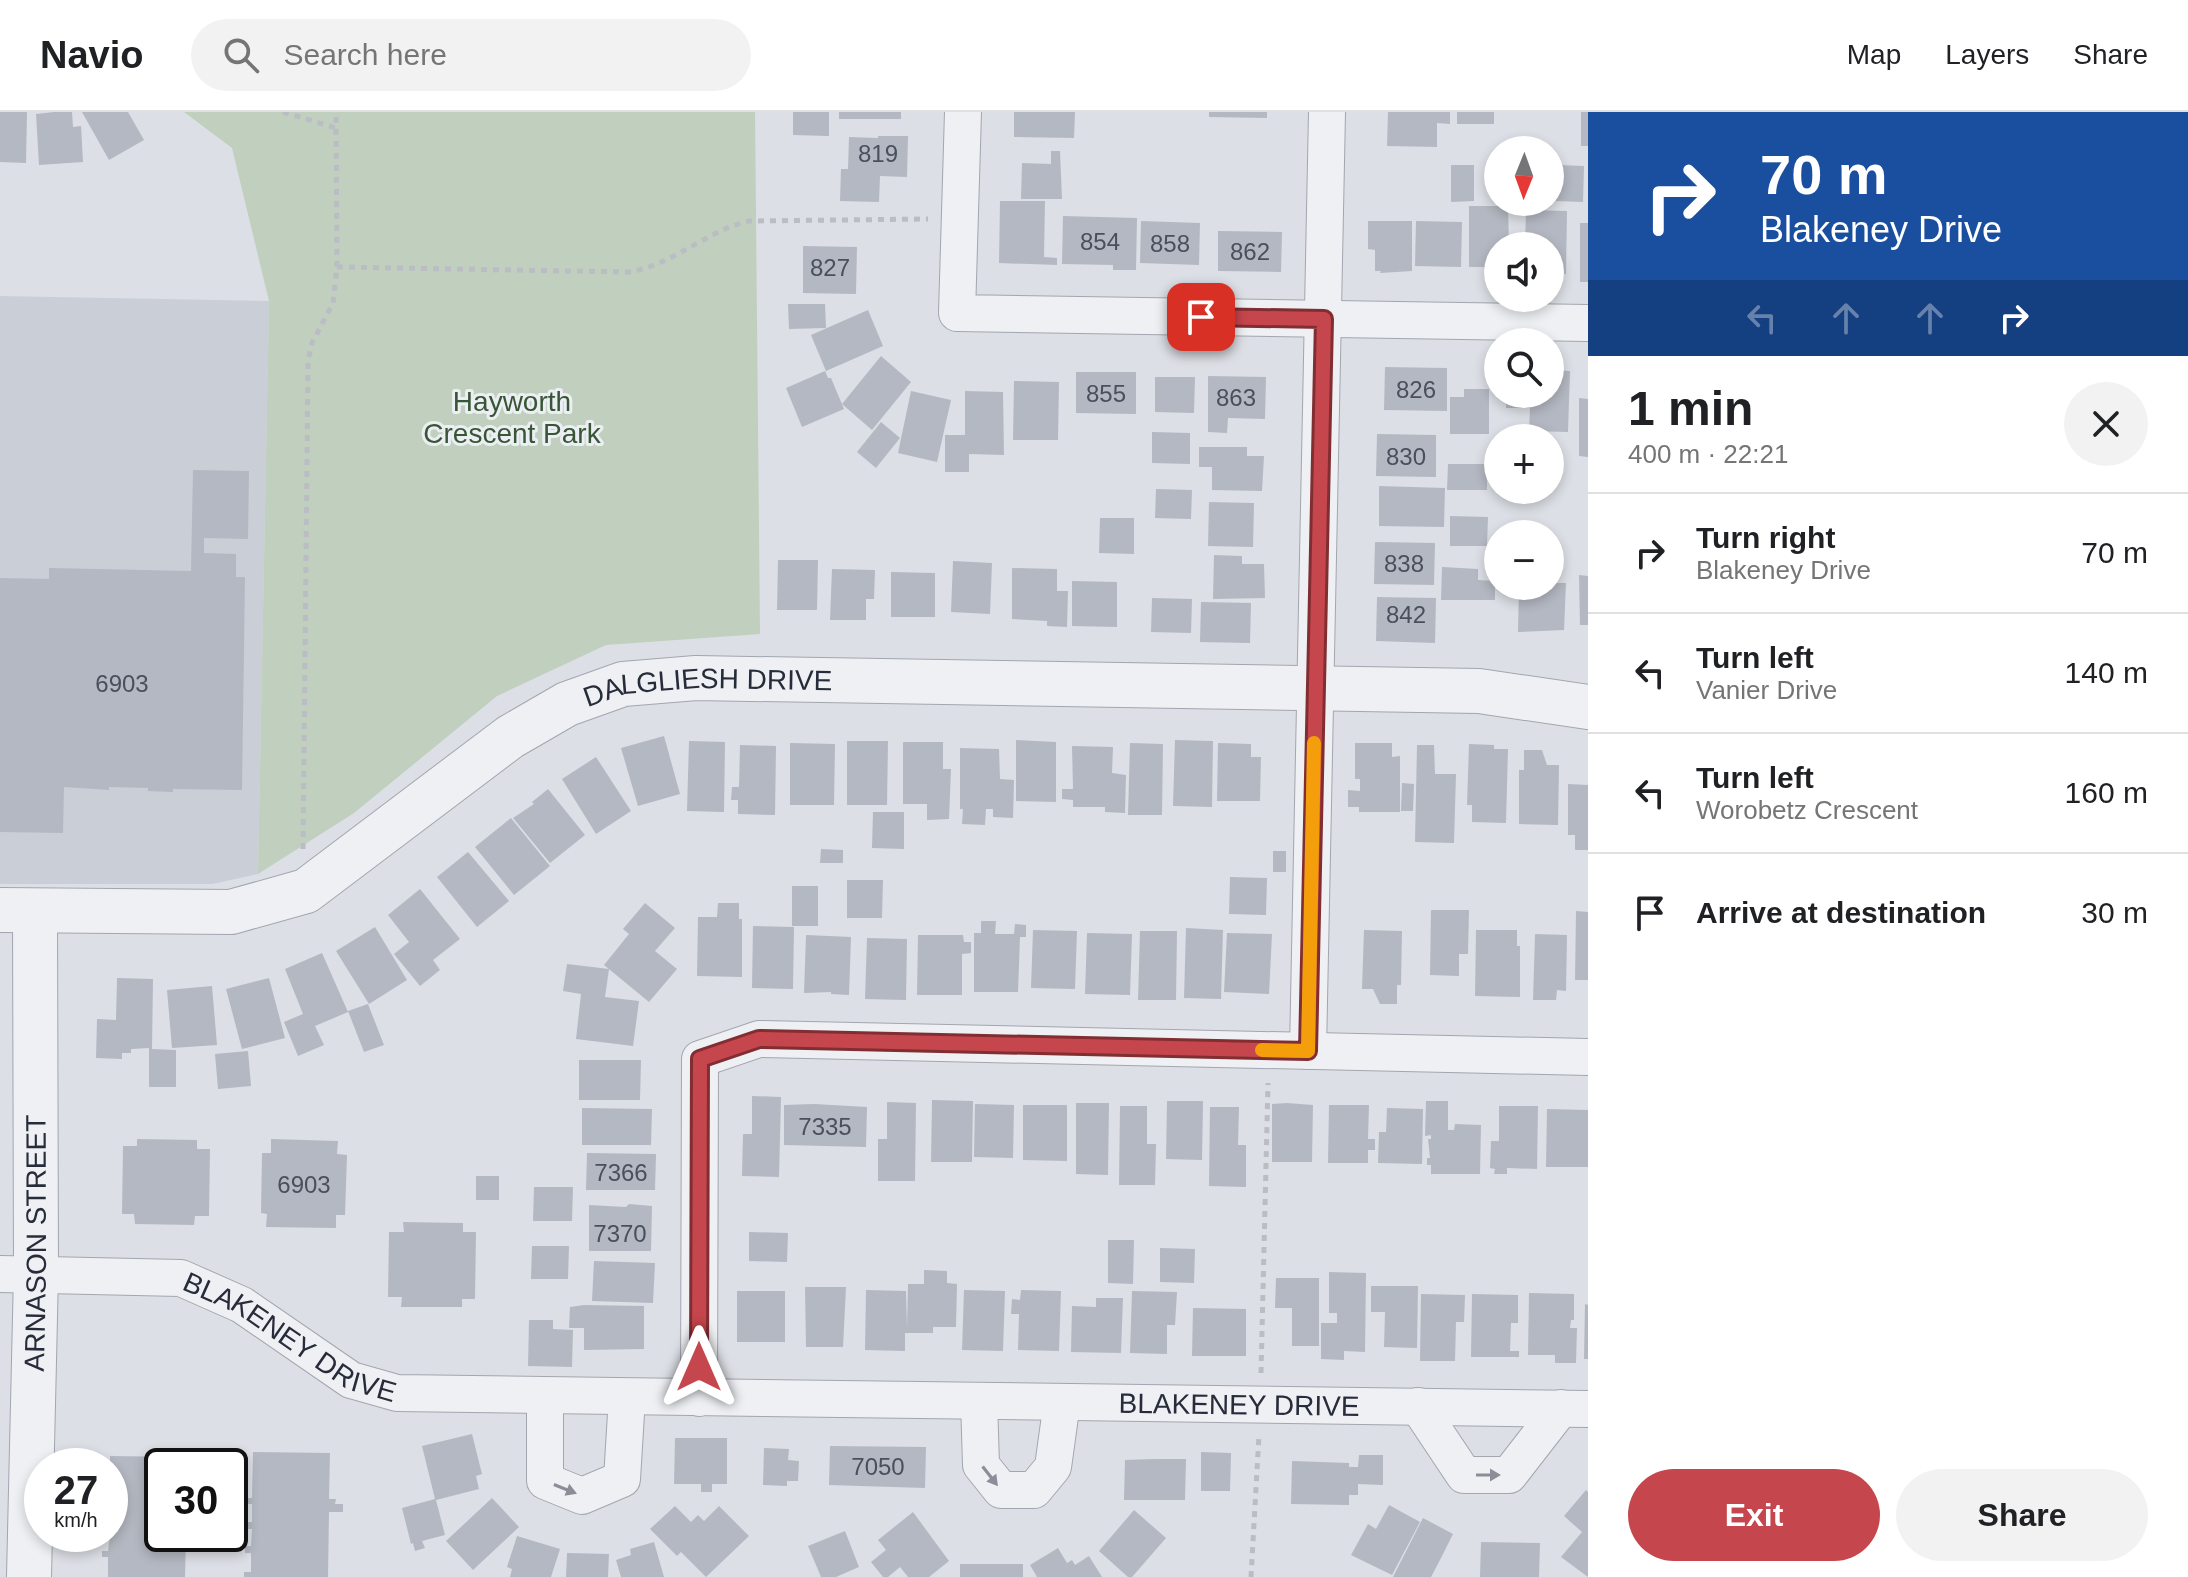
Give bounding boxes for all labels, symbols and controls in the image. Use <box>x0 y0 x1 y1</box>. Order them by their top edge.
search box <box>191 19 751 91</box>
icon: search <box>219 33 263 77</box>
text: Navio <box>40 34 143 76</box>
text: Search here <box>283 38 447 71</box>
text: Map <box>1847 39 1901 70</box>
text: Layers <box>1945 39 2029 70</box>
text: Share <box>2073 39 2148 70</box>
north arrow <box>1484 136 1564 216</box>
map controls <box>1484 136 1564 600</box>
house number: 819 <box>858 140 898 167</box>
text: 70 m <box>1760 143 1888 206</box>
icon: right <box>1628 144 1732 248</box>
text: Blakeney Drive <box>1760 209 2002 250</box>
house number: 854 <box>1080 228 1120 255</box>
house number: 858 <box>1150 230 1190 257</box>
button: sound <box>1484 232 1564 312</box>
house number: 862 <box>1230 238 1270 265</box>
house number: 827 <box>810 254 850 281</box>
pin <box>1167 283 1235 351</box>
icon: arrive <box>1179 295 1223 339</box>
icon: left <box>1740 296 1784 340</box>
icon: ahead <box>1824 296 1868 340</box>
icon: ahead <box>1908 296 1952 340</box>
icon: right <box>1992 296 2036 340</box>
button: search <box>1484 328 1564 408</box>
house number: 826 <box>1396 376 1436 403</box>
house number: 855 <box>1086 380 1126 407</box>
text: 1 min <box>1628 382 1753 435</box>
button: close <box>2064 382 2148 466</box>
house number: 863 <box>1216 384 1256 411</box>
park label: Hayworth Crescent Park <box>423 386 602 449</box>
button: + <box>1484 424 1564 504</box>
text: 400 m · 22:21 <box>1628 439 1788 469</box>
house number: 830 <box>1386 443 1426 470</box>
button: − <box>1484 520 1564 600</box>
text: Turn right <box>1696 521 1835 554</box>
icon: right <box>1628 531 1672 575</box>
text: 70 m <box>2081 536 2148 569</box>
house number: 838 <box>1384 550 1424 577</box>
text: Blakeney Drive <box>1696 555 1871 585</box>
house number: 842 <box>1386 601 1426 628</box>
text: Turn left <box>1696 641 1814 674</box>
icon: left <box>1628 651 1672 695</box>
text: 140 m <box>2065 656 2148 689</box>
street label: DALGLIESH DRIVE <box>579 662 832 712</box>
house number: 6903 <box>95 670 149 697</box>
text: Vanier Drive <box>1696 675 1837 705</box>
text: Turn left <box>1696 761 1814 794</box>
icon: left <box>1628 771 1672 815</box>
text: 160 m <box>2065 776 2148 809</box>
text: Worobetz Crescent <box>1696 795 1918 825</box>
icon: arrive <box>1628 891 1672 935</box>
text: Arrive at destination <box>1696 896 1986 929</box>
text: 30 m <box>2081 896 2148 929</box>
house number: 7335 <box>798 1113 852 1140</box>
street label: ARNASON STREET <box>18 1115 52 1372</box>
house number: 7366 <box>594 1159 648 1186</box>
house number: 6903 <box>277 1171 331 1198</box>
house number: 7370 <box>593 1220 647 1247</box>
street label: BLAKENEY DRIVE <box>179 1266 400 1408</box>
position arrow <box>657 1325 741 1409</box>
street label: BLAKENEY DRIVE <box>1118 1387 1360 1421</box>
speed limit sign: 30 <box>144 1448 248 1552</box>
house number: 7050 <box>851 1453 905 1480</box>
one-way arrow <box>982 1466 998 1486</box>
text: 27 <box>54 1468 98 1512</box>
one-way arrow <box>1476 1469 1501 1481</box>
button: Exit <box>1628 1469 1880 1561</box>
button: Share <box>1896 1469 2148 1561</box>
one-way arrow <box>553 1483 577 1496</box>
text: km/h <box>54 1509 98 1531</box>

